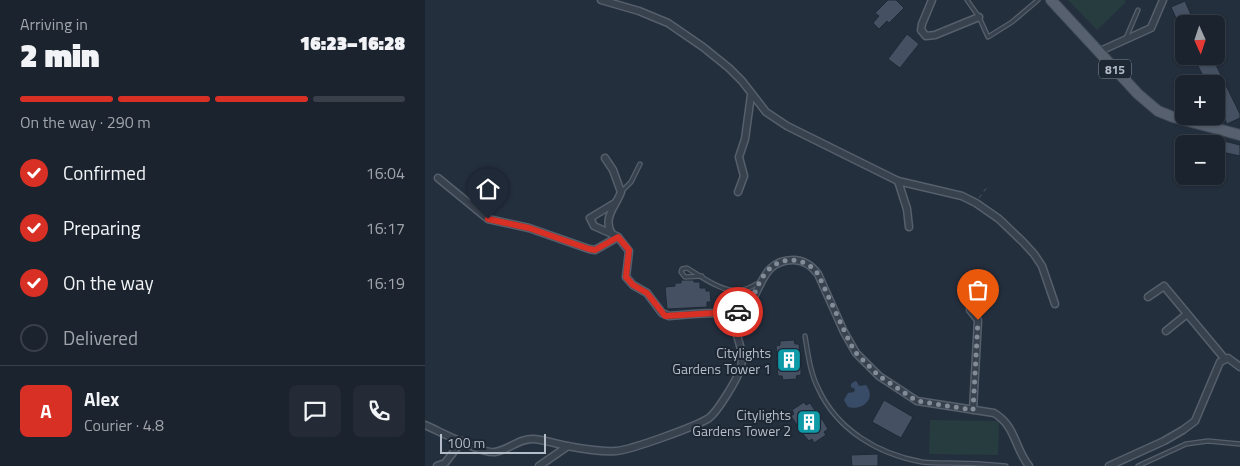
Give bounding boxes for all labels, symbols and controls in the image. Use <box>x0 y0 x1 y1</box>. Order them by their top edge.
text: Arriving in <box>20 12 88 36</box>
north arrow <box>1175 15 1225 65</box>
map controls <box>1175 15 1225 185</box>
text: 16:23–16:28 <box>300 28 405 57</box>
text: 2 min <box>20 31 100 79</box>
road number: 815 <box>1099 60 1131 78</box>
button: + <box>1175 75 1225 125</box>
text: On the way · 290 m <box>20 110 151 134</box>
button: − <box>1175 135 1225 185</box>
text: Confirmed <box>63 158 146 187</box>
icon: check <box>20 159 48 187</box>
text: 16:04 <box>366 161 405 185</box>
pin <box>467 168 509 219</box>
icon: home <box>474 175 502 203</box>
text: Preparing <box>63 213 140 242</box>
icon: check <box>20 214 48 242</box>
text: 16:17 <box>366 216 405 240</box>
text: On the way <box>63 268 154 297</box>
icon: check <box>20 269 48 297</box>
pin <box>957 269 999 320</box>
text: 16:19 <box>366 271 405 295</box>
icon: bag <box>964 276 992 304</box>
courier <box>713 287 763 337</box>
icon: car <box>724 298 752 326</box>
text: Delivered <box>63 323 138 352</box>
place label: Citylights Gardens Tower 1 <box>672 342 771 379</box>
building icon: Citylights Gardens Tower 1 <box>776 347 802 373</box>
text: Alex <box>84 384 119 413</box>
button: chat <box>289 385 341 437</box>
button: phone <box>353 385 405 437</box>
text: A <box>40 396 52 425</box>
place label: Citylights Gardens Tower 2 <box>692 404 791 441</box>
building icon: Citylights Gardens Tower 2 <box>796 409 822 435</box>
text: Courier · 4.8 <box>84 413 164 437</box>
scale bar <box>440 431 546 454</box>
text: 100 m <box>447 432 485 453</box>

